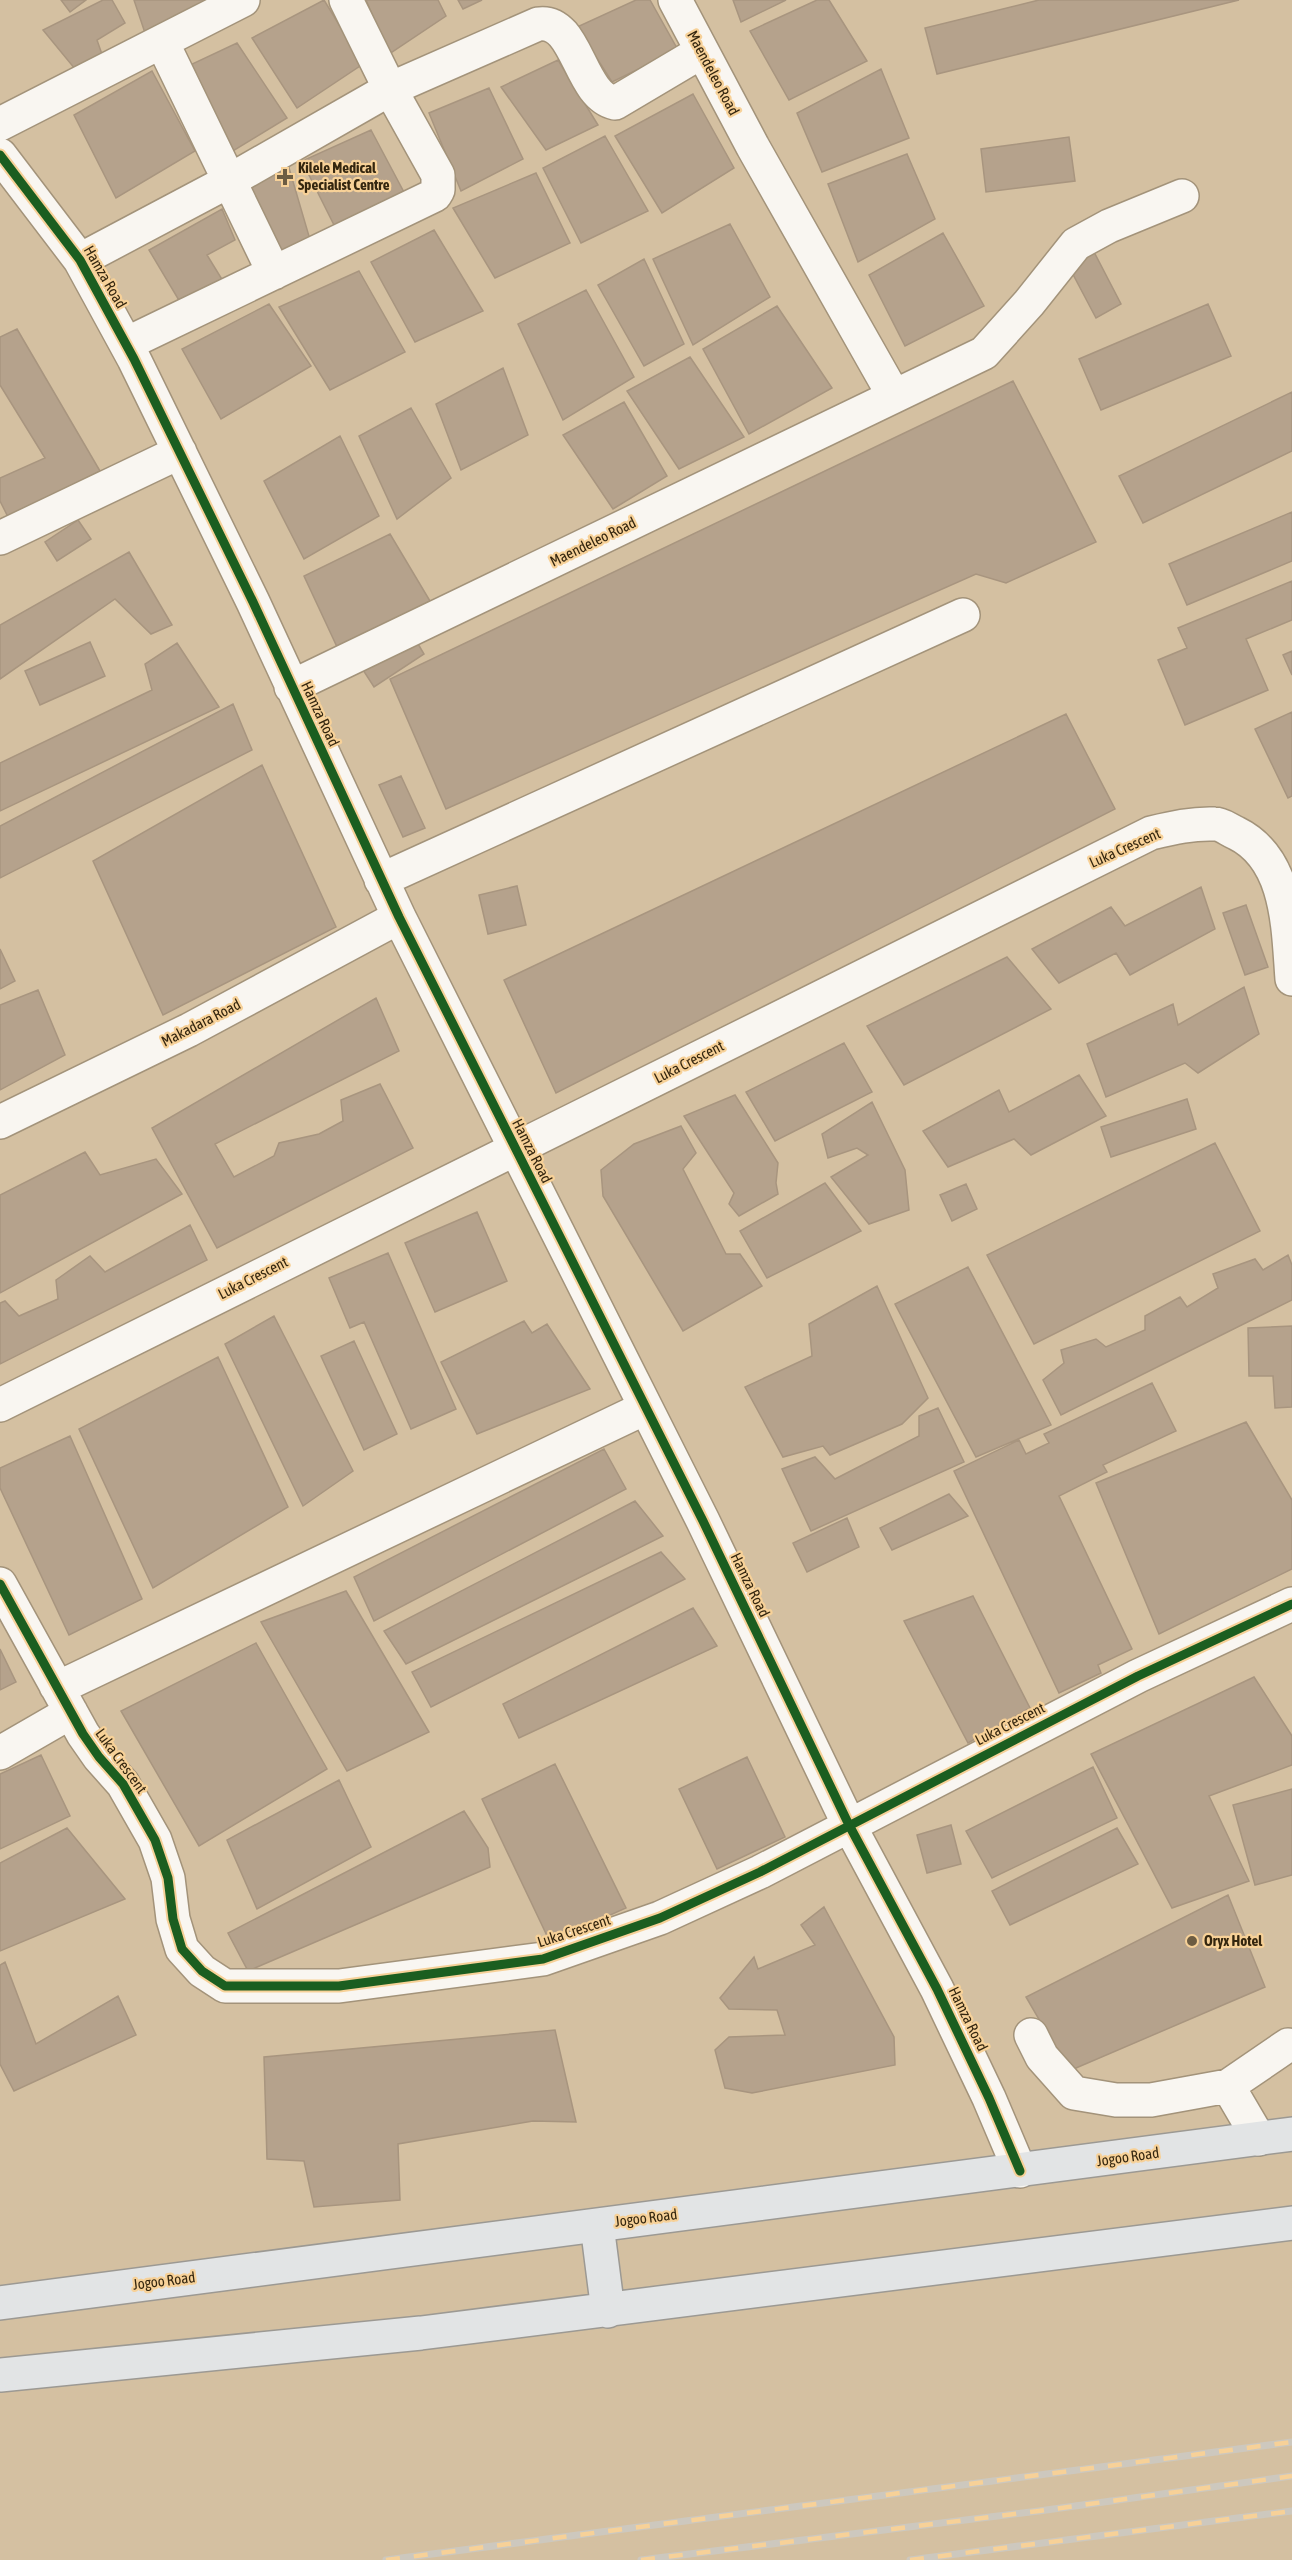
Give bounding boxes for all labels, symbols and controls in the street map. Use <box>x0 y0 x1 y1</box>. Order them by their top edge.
street label: Maendeleo Road <box>684 28 743 118</box>
place label: Kilele Medical Specialist Centre <box>298 159 390 193</box>
marker: Kilele Medical Specialist Centre <box>276 168 294 186</box>
street label: Hamza Road <box>81 242 130 311</box>
street label: Maendeleo Road <box>547 513 638 570</box>
street label: Hamza Road <box>298 679 343 749</box>
street label: Luka Crescent <box>1087 824 1163 871</box>
street label: Makadara Road <box>158 995 243 1050</box>
street label: Luka Crescent <box>651 1037 726 1086</box>
street label: Hamza Road <box>509 1116 556 1186</box>
street label: Luka Crescent <box>215 1253 290 1302</box>
street label: Hamza Road <box>728 1550 773 1620</box>
street label: Luka Crescent <box>972 1699 1047 1748</box>
street label: Luka Crescent <box>92 1725 151 1796</box>
street label: Luka Crescent <box>535 1911 613 1950</box>
place label: Oryx Hotel <box>1204 1932 1263 1949</box>
marker: Oryx Hotel <box>1185 1934 1199 1948</box>
street label: Hamza Road <box>946 1984 991 2054</box>
street label: Jogoo Road <box>1096 2144 1160 2169</box>
street label: Jogoo Road <box>614 2205 678 2230</box>
street label: Jogoo Road <box>132 2268 196 2293</box>

